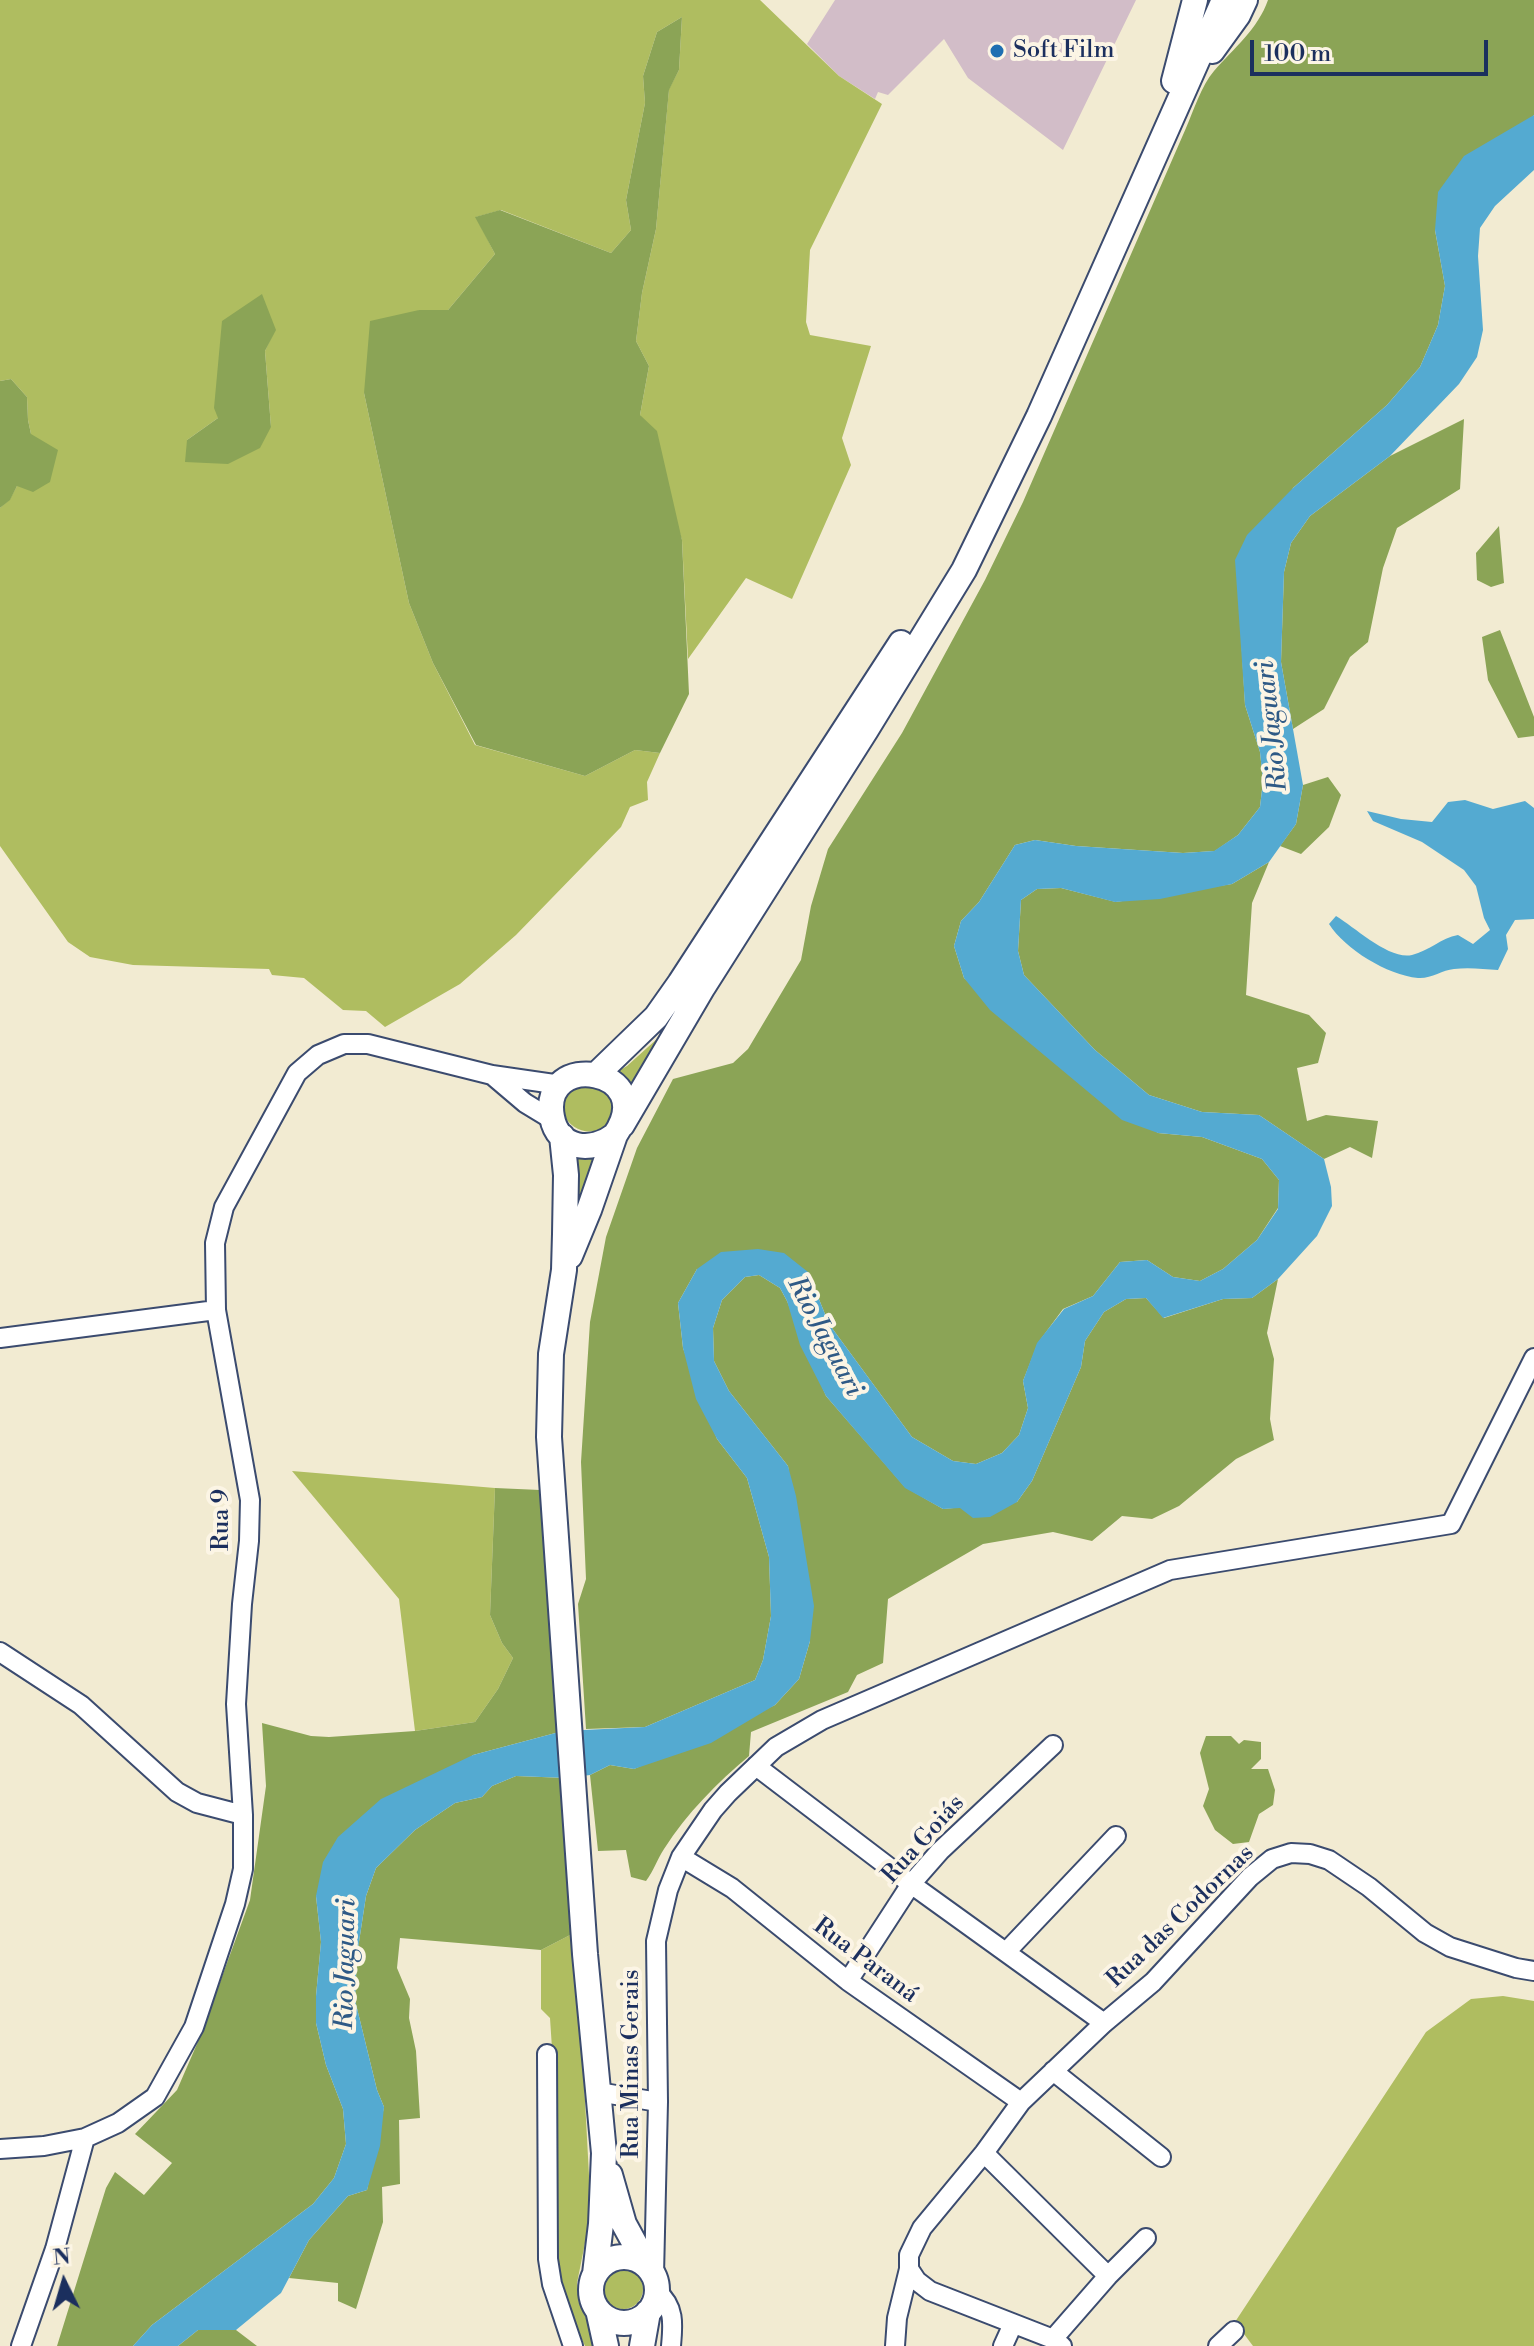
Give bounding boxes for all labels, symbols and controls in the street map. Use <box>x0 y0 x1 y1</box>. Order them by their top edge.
scale bar <box>1254 24 1492 74</box>
place label: Soft Film <box>1013 37 1114 65</box>
text: 100 m <box>1264 39 1331 69</box>
marker: Soft Film <box>988 42 1006 60</box>
water label: Rio Jaguari <box>1251 659 1295 793</box>
water label: Rio Jaguari <box>779 1272 869 1402</box>
street label: Rua 9 <box>208 1489 236 1551</box>
street label: Rua Goiás <box>877 1790 971 1890</box>
street label: Rua das Codornas <box>1101 1839 1261 1995</box>
water label: Rio Jaguari <box>330 1898 364 2030</box>
street label: Rua Paraná <box>807 1912 923 2010</box>
street label: Rua Minas Gerais <box>618 1969 646 2159</box>
north arrow <box>24 2242 104 2322</box>
text: N <box>52 2243 72 2272</box>

